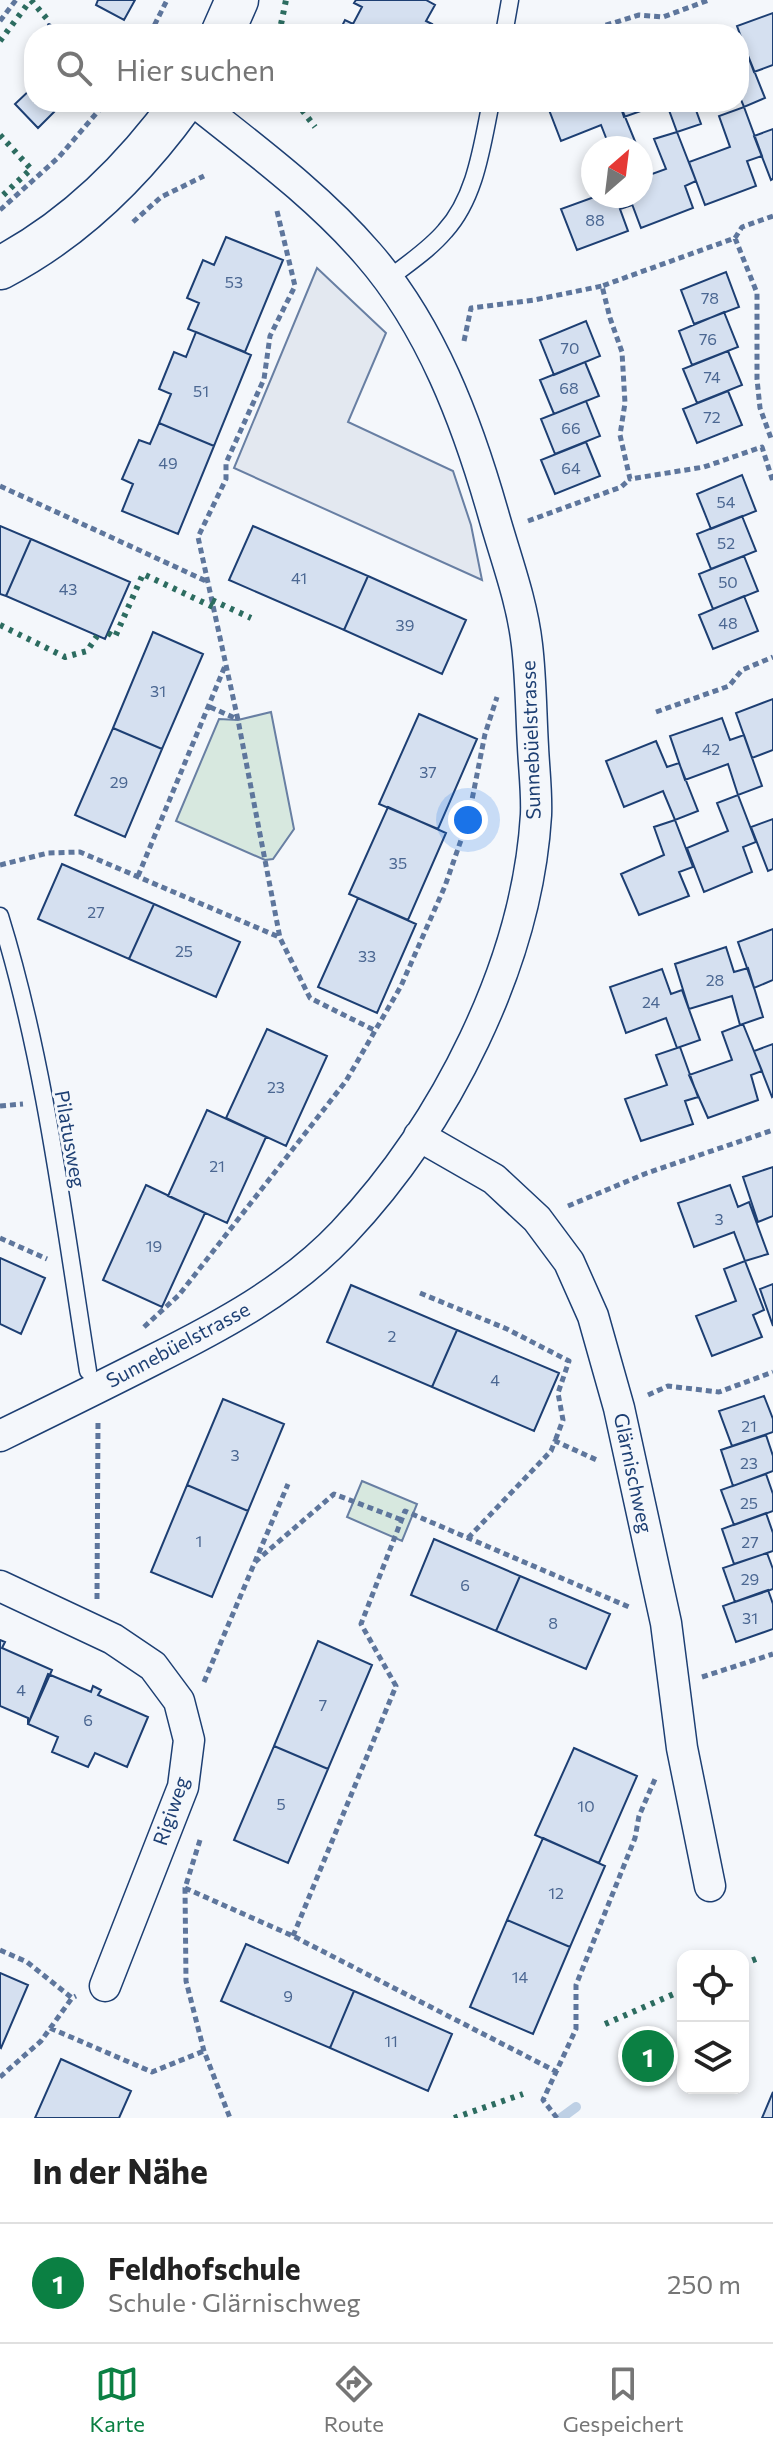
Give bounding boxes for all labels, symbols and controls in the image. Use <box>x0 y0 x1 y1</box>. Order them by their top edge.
search box <box>24 24 749 112</box>
icon: search <box>52 46 96 90</box>
text: Hier suchen <box>116 50 275 87</box>
north arrow <box>581 136 653 208</box>
house number: 88 <box>585 210 605 229</box>
house number: 53 <box>225 272 243 291</box>
house number: 78 <box>701 288 719 307</box>
house number: 76 <box>699 329 717 348</box>
house number: 70 <box>561 338 579 357</box>
house number: 74 <box>703 367 721 386</box>
house number: 68 <box>559 378 579 397</box>
house number: 51 <box>193 381 209 400</box>
house number: 72 <box>703 407 721 426</box>
house number: 66 <box>561 418 581 437</box>
house number: 49 <box>158 453 178 472</box>
house number: 64 <box>561 458 581 477</box>
house number: 54 <box>717 492 736 511</box>
house number: 52 <box>717 533 735 552</box>
house number: 41 <box>291 568 307 587</box>
house number: 50 <box>718 572 738 591</box>
house number: 43 <box>59 579 77 598</box>
house number: 48 <box>718 613 738 632</box>
house number: 39 <box>396 615 414 634</box>
street label: Sunnebüelstrasse <box>515 660 545 820</box>
house number: 31 <box>150 681 166 700</box>
house number: 42 <box>702 739 720 758</box>
house number: 37 <box>419 762 437 781</box>
house number: 29 <box>110 772 128 791</box>
your location <box>448 800 488 840</box>
house number: 35 <box>389 853 407 872</box>
house number: 27 <box>87 902 105 921</box>
house number: 25 <box>175 941 193 960</box>
house number: 33 <box>358 946 376 965</box>
house number: 28 <box>706 970 724 989</box>
house number: 24 <box>642 992 660 1011</box>
house number: 23 <box>267 1077 285 1096</box>
street label: Pilatusweg <box>51 1088 91 1190</box>
house number: 21 <box>209 1156 225 1175</box>
house number: 3 <box>714 1209 724 1228</box>
house number: 19 <box>146 1236 162 1255</box>
street label: Sunnebüelstrasse <box>102 1296 253 1392</box>
house number: 2 <box>388 1326 397 1345</box>
house number: 4 <box>490 1370 500 1389</box>
street label: Glärnischweg <box>610 1411 658 1535</box>
house number: 21 <box>741 1416 757 1435</box>
house number: 3 <box>230 1445 240 1464</box>
house number: 23 <box>740 1453 758 1472</box>
house number: 25 <box>740 1493 758 1512</box>
house number: 1 <box>196 1531 202 1550</box>
house number: 27 <box>741 1532 759 1551</box>
house number: 29 <box>741 1569 759 1588</box>
house number: 6 <box>460 1575 470 1594</box>
house number: 31 <box>742 1608 758 1627</box>
house number: 8 <box>548 1613 558 1632</box>
house number: 4 <box>16 1680 26 1699</box>
house number: 7 <box>319 1695 327 1714</box>
house number: 6 <box>83 1710 93 1729</box>
street label: Rigiweg <box>147 1773 193 1848</box>
house number: 5 <box>276 1794 286 1813</box>
house number: 10 <box>577 1796 595 1815</box>
house number: 12 <box>548 1883 564 1902</box>
map controls <box>677 1950 749 2094</box>
button: locate <box>677 1950 749 2022</box>
house number: 14 <box>512 1967 529 1986</box>
house number: 9 <box>283 1986 293 2005</box>
button: layers <box>677 2022 749 2094</box>
pin: 1 <box>622 2026 674 2086</box>
house number: 11 <box>384 2031 398 2050</box>
text: In der Nähe <box>32 2149 208 2191</box>
text: Feldhofschule <box>108 2249 301 2286</box>
text: 1 <box>52 2268 64 2299</box>
text: 250 m <box>667 2268 741 2299</box>
text: Schule · Glärnischweg <box>108 2286 361 2317</box>
tab: Karte <box>89 2362 145 2437</box>
tab: Route <box>324 2362 384 2437</box>
tab: Gespeichert <box>563 2362 684 2437</box>

